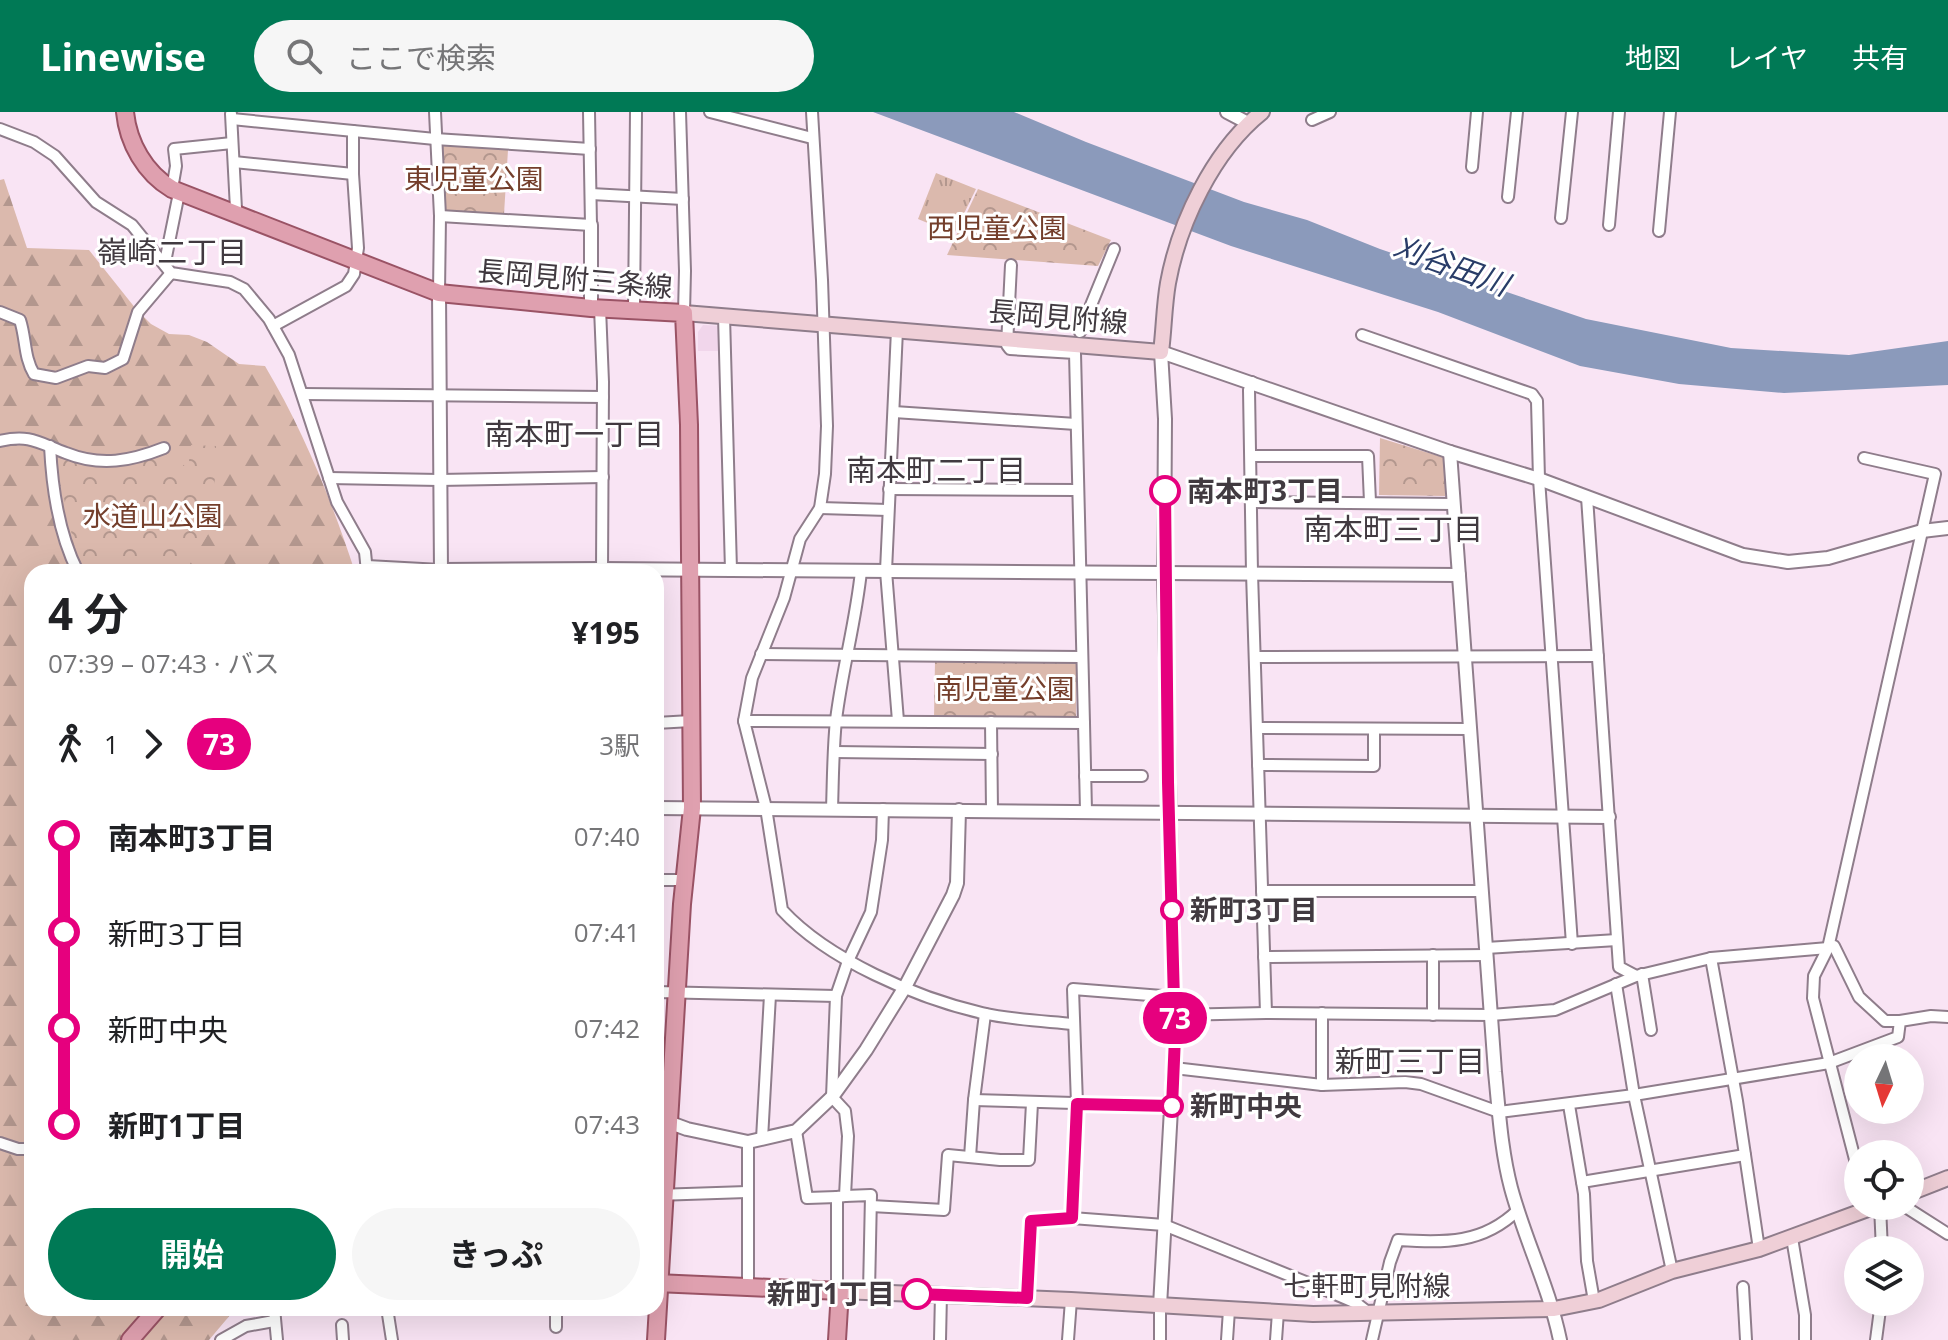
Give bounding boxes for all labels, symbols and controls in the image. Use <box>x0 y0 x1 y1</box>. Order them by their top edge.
search box <box>254 20 814 92</box>
text: Linewise <box>40 30 206 82</box>
icon: search <box>282 34 326 78</box>
text: ここで検索 <box>346 37 496 78</box>
text: 地図 <box>1625 38 1681 76</box>
text: レイヤ <box>1725 38 1808 76</box>
text: 共有 <box>1852 38 1908 76</box>
park label: 東児童公園 <box>404 159 544 197</box>
park label: 西児童公園 <box>927 208 1067 246</box>
water label: 刈谷田川 <box>1388 225 1518 305</box>
district label: 嶺崎二丁目 <box>97 231 247 272</box>
street label: 長岡見附三条線 <box>476 251 674 305</box>
street label: 長岡見附線 <box>987 291 1129 341</box>
district label: 南本町一丁目 <box>484 413 664 454</box>
district label: 南本町二丁目 <box>846 449 1026 490</box>
place label: 南本町3丁目 <box>1187 471 1343 509</box>
marker: 南本町3丁目 <box>1150 476 1180 506</box>
park label: 水道山公園 <box>83 496 223 534</box>
district label: 南本町三丁目 <box>1303 508 1483 549</box>
text: 4 分 <box>48 583 129 643</box>
text: ¥195 <box>571 612 640 653</box>
text: 07:39 – 07:43 · バス <box>48 645 279 681</box>
park label: 南児童公園 <box>935 669 1075 707</box>
icon: walk <box>48 722 92 766</box>
icon: forward <box>131 722 175 766</box>
text: 73 <box>203 725 235 763</box>
text: 1 <box>104 726 119 762</box>
text: 3駅 <box>599 727 640 763</box>
text: 南本町3丁目 <box>108 817 275 858</box>
text: 07:40 <box>574 818 640 854</box>
place label: 新町3丁目 <box>1190 890 1318 928</box>
marker: 新町3丁目 <box>1161 899 1183 921</box>
text: 新町3丁目 <box>108 913 245 954</box>
text: 07:41 <box>574 914 640 950</box>
line badge: 73 <box>1139 992 1211 1044</box>
text: 73 <box>1159 999 1191 1037</box>
text: 新町中央 <box>108 1009 228 1050</box>
text: 07:42 <box>574 1010 640 1046</box>
district label: 新町三丁目 <box>1335 1040 1485 1081</box>
north arrow <box>1844 1044 1924 1124</box>
map controls <box>1844 1044 1924 1316</box>
place label: 新町中央 <box>1190 1086 1302 1124</box>
marker: 新町中央 <box>1161 1095 1183 1117</box>
text: 新町1丁目 <box>108 1105 245 1146</box>
text: 07:43 <box>574 1106 640 1142</box>
button: locate <box>1844 1140 1924 1220</box>
button: 開始 <box>48 1208 336 1300</box>
button: きっぷ <box>352 1208 640 1300</box>
button: layers <box>1844 1236 1924 1316</box>
street label: 七軒町見附線 <box>1283 1266 1451 1304</box>
place label: 新町1丁目 <box>767 1274 895 1312</box>
marker: 新町1丁目 <box>902 1279 932 1309</box>

